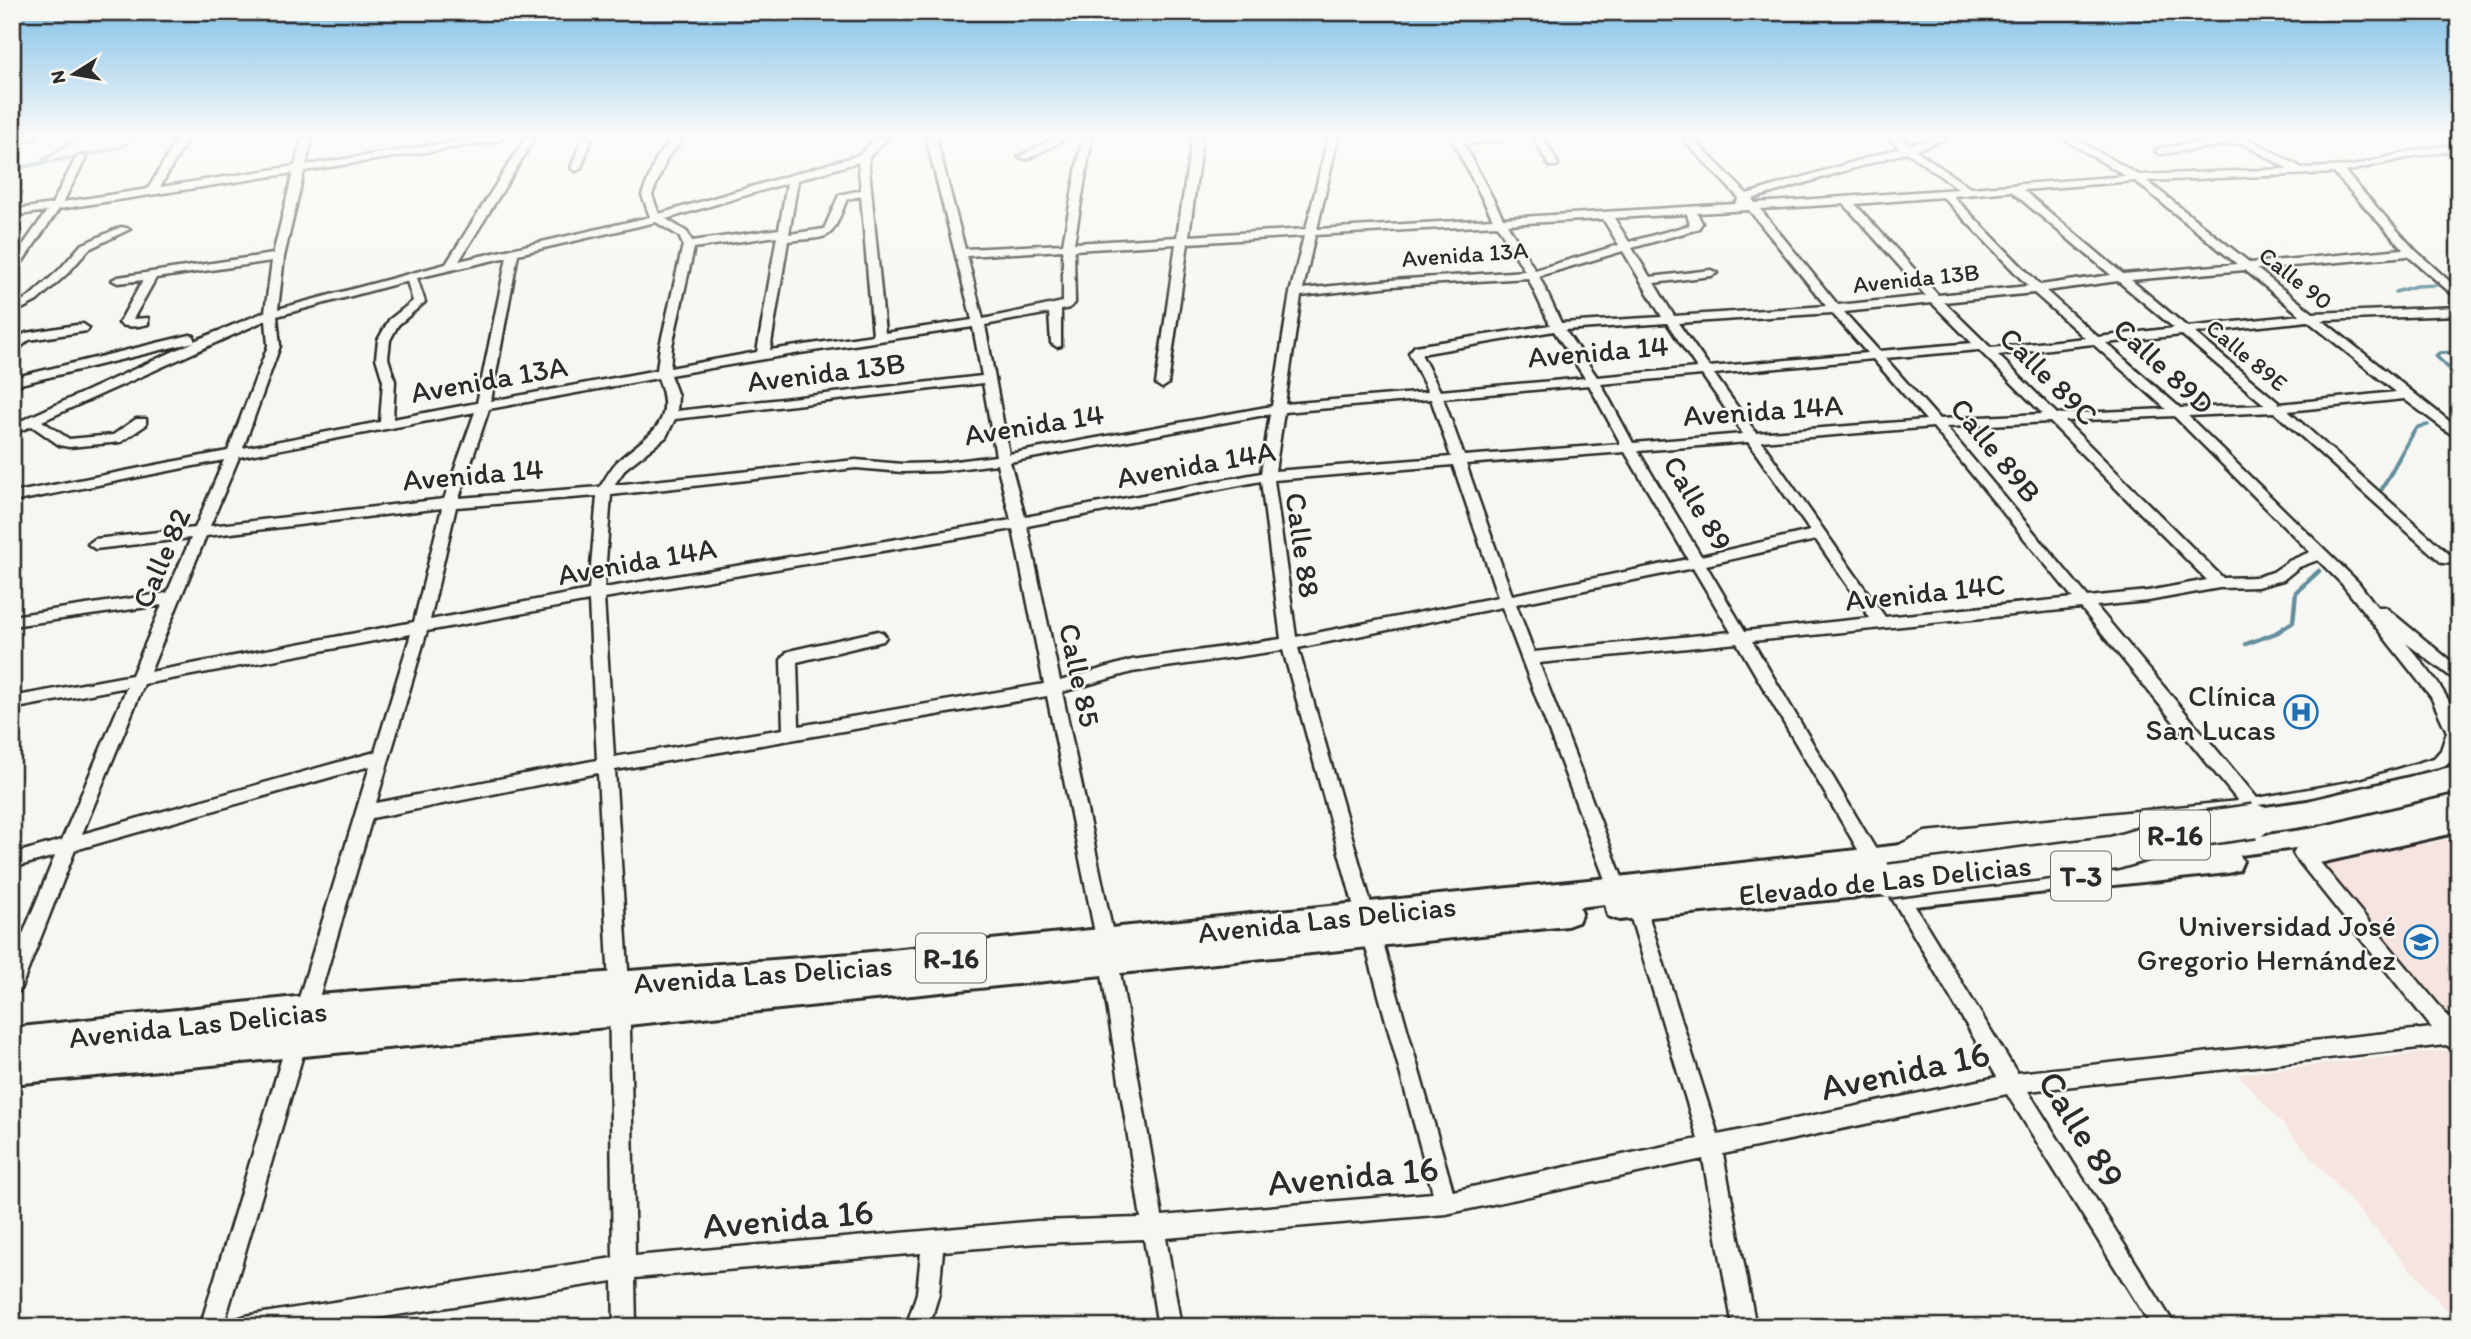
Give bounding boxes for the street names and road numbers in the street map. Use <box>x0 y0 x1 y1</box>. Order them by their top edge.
street label: Avenida 13A <box>1401 235 1529 273</box>
street label: Calle 90 <box>2253 240 2339 316</box>
street label: Avenida 13B <box>1851 257 1981 299</box>
street label: Calle 89D <box>2106 310 2222 422</box>
street label: Calle 89E <box>2200 313 2294 397</box>
street label: Calle 89C <box>1992 319 2106 433</box>
street label: Avenida 14 <box>1526 326 1670 376</box>
street label: Avenida 13B <box>745 344 907 400</box>
street label: Avenida 13A <box>408 347 570 411</box>
street label: Avenida 14A <box>1682 386 1844 434</box>
street label: Calle 89B <box>1942 390 2050 510</box>
street label: Avenida 14 <box>961 395 1107 453</box>
street label: Avenida 14A <box>1114 432 1278 496</box>
street label: Calle 89 <box>1655 448 1741 558</box>
street label: Avenida 14 <box>401 449 545 499</box>
street label: Calle 88 <box>1277 490 1329 600</box>
street label: Calle 82 <box>123 502 199 614</box>
street label: Avenida 14A <box>555 529 719 593</box>
street label: Avenida 14C <box>1843 565 2007 619</box>
street label: Calle 85 <box>1051 620 1109 730</box>
road number: R-16 <box>2140 810 2210 860</box>
street label: Elevado de Las Delicias <box>1737 846 2033 914</box>
road number: T-3 <box>2051 852 2111 900</box>
street label: Avenida Las Delicias <box>1196 887 1458 951</box>
road number: R-16 <box>916 934 986 982</box>
street label: Avenida Las Delicias <box>632 946 894 1002</box>
street label: Avenida Las Delicias <box>67 992 329 1056</box>
street label: Avenida 16 <box>1817 1031 1993 1109</box>
street label: Calle 89 <box>2029 1062 2135 1196</box>
street label: Avenida 16 <box>1266 1146 1440 1204</box>
street label: Avenida 16 <box>701 1189 875 1247</box>

